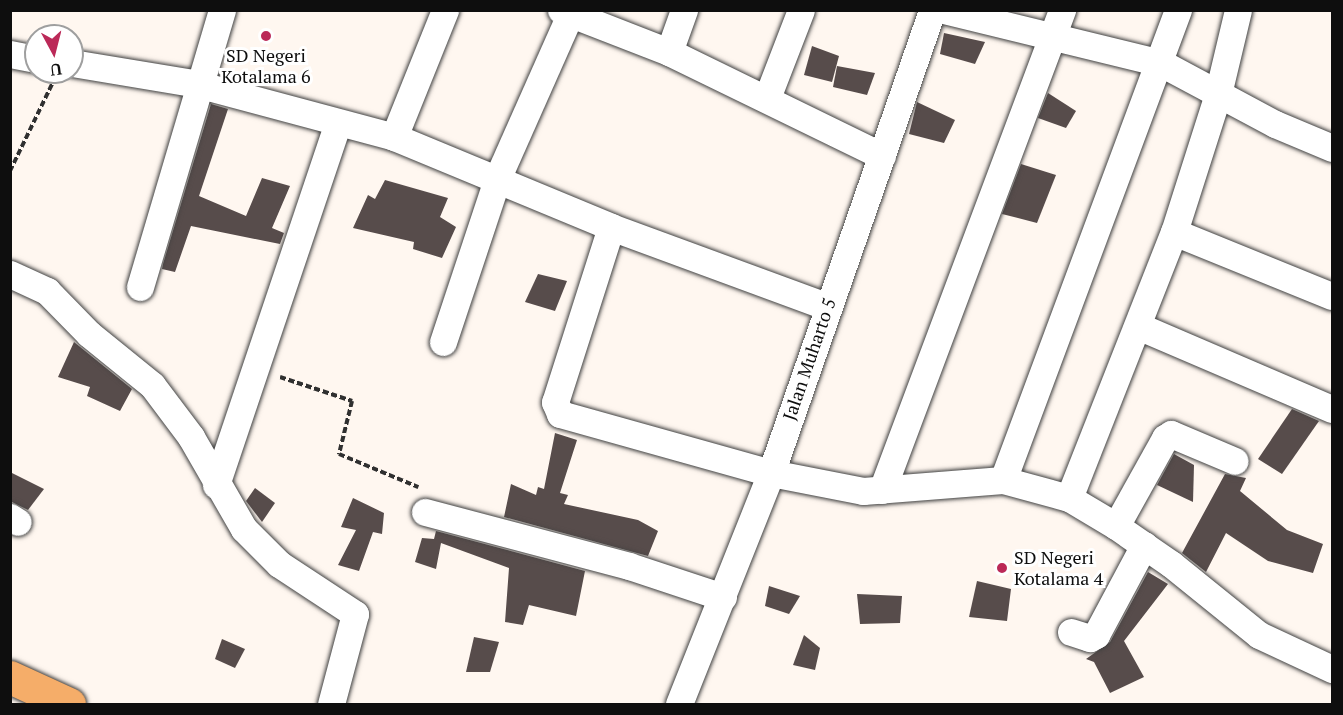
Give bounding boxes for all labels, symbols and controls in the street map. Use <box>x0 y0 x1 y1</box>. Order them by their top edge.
north arrow <box>24 24 84 84</box>
marker: SD Negeri Kotalama 6 <box>259 29 273 43</box>
place label: SD Negeri Kotalama 6 <box>221 45 311 88</box>
text: U <box>49 58 63 81</box>
street label: Jalan Muharto 5 <box>778 295 840 423</box>
place label: SD Negeri Kotalama 4 <box>1014 547 1103 590</box>
marker: SD Negeri Kotalama 4 <box>995 561 1009 575</box>

